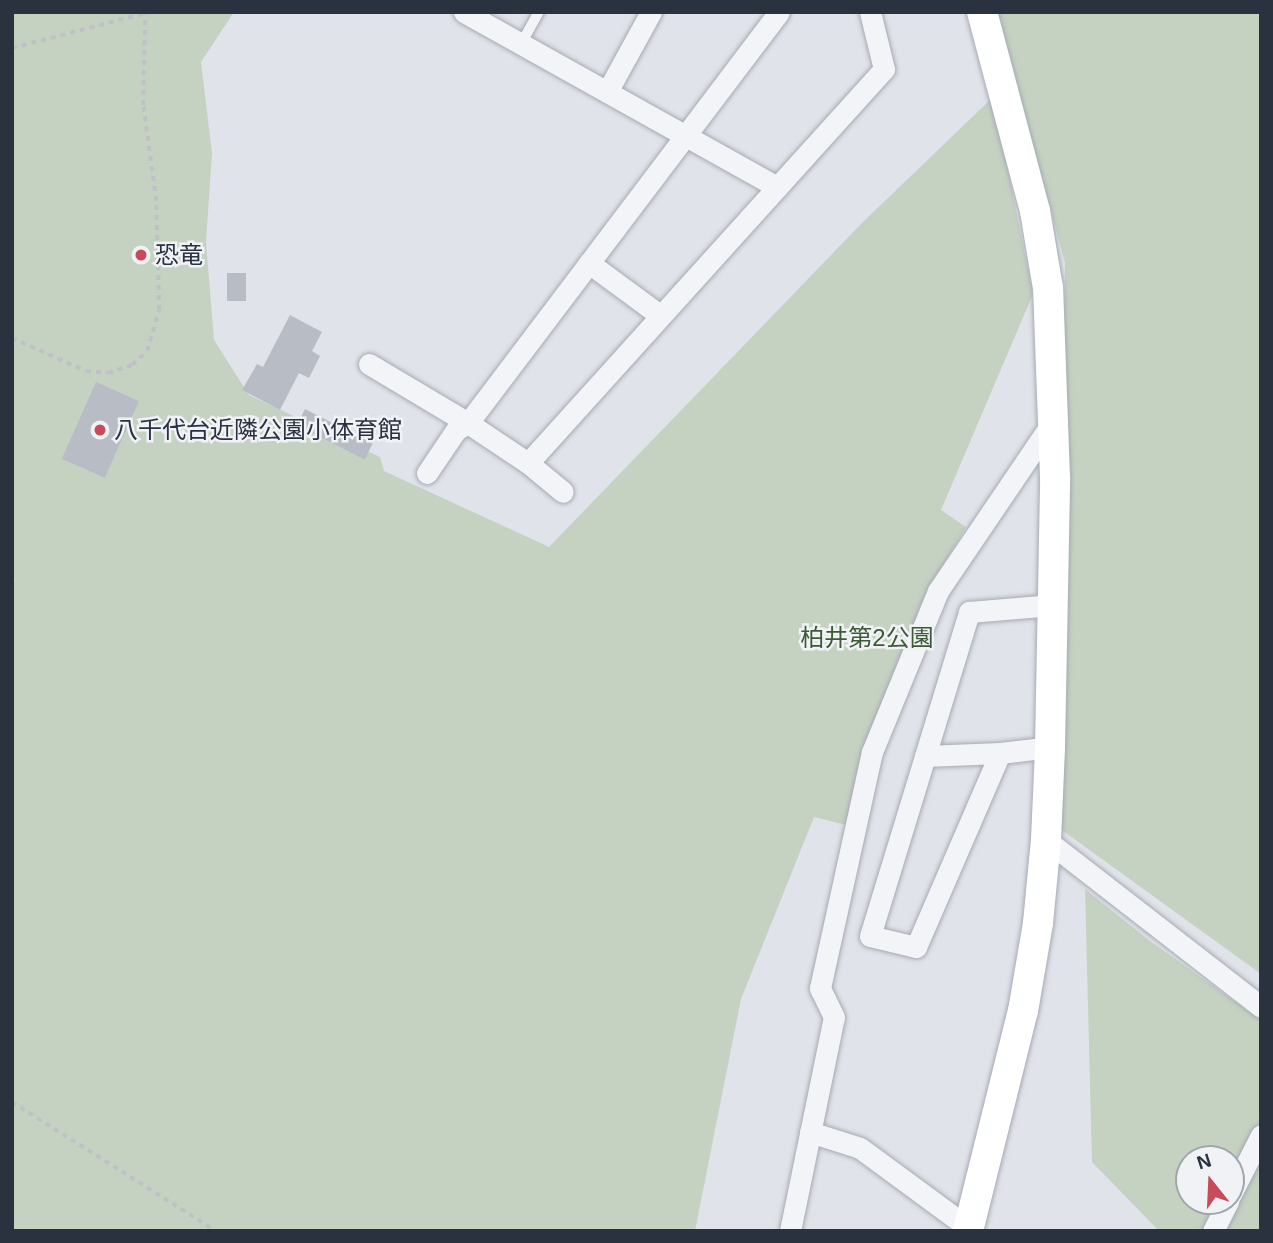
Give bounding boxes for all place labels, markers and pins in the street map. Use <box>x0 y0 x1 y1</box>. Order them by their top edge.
place label: 恐竜 <box>155 241 203 269</box>
marker: 恐竜 <box>133 247 149 263</box>
place label: 八千代台近隣公園小体育館 <box>114 416 402 444</box>
marker: 八千代台近隣公園小体育館 <box>92 422 108 438</box>

